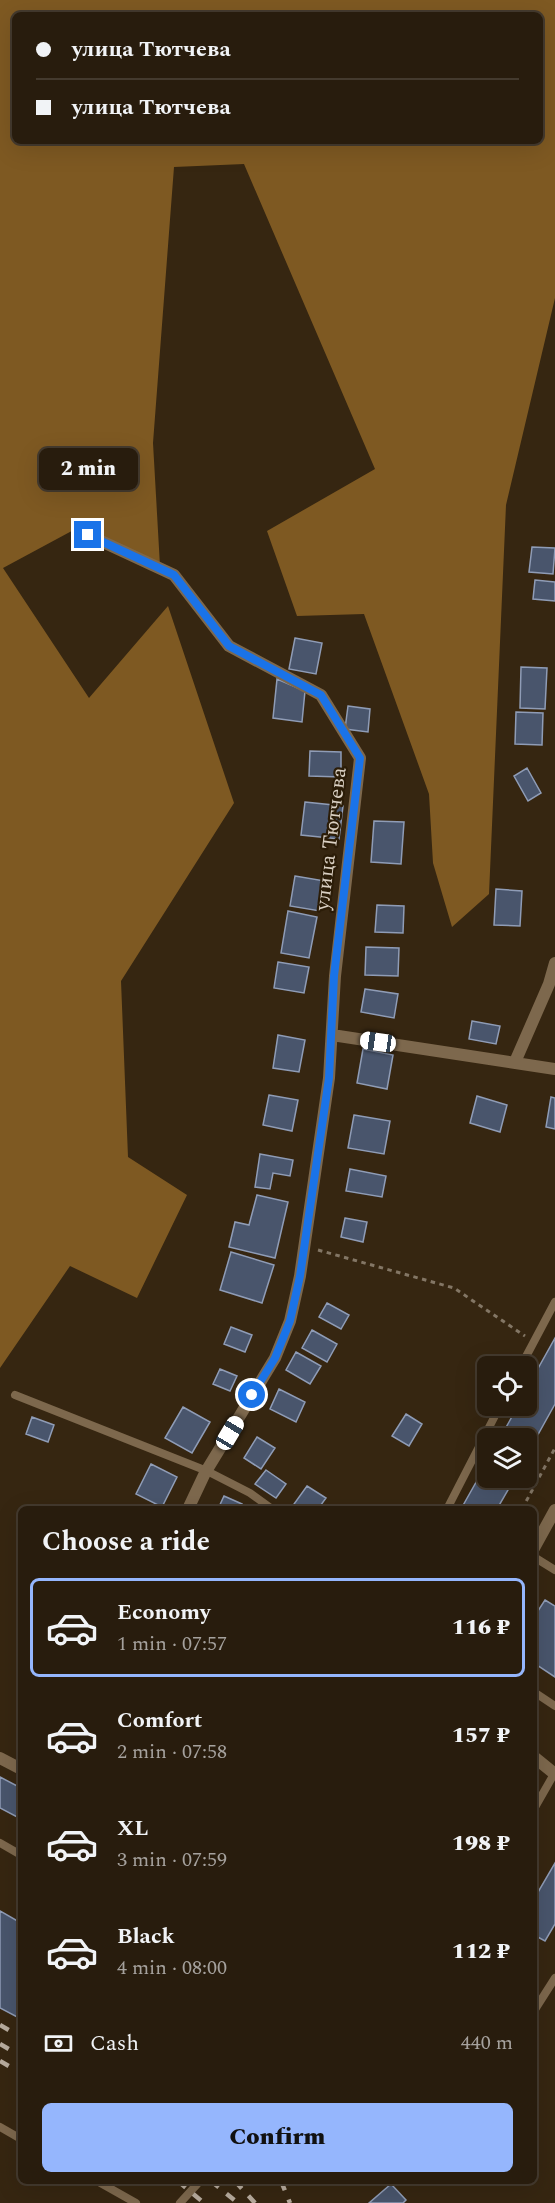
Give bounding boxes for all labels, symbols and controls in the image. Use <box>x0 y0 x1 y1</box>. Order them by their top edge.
text: улица Тютчева <box>72 33 231 66</box>
text: улица Тютчева <box>72 91 231 124</box>
callout: 2 min <box>38 448 138 490</box>
text: 2 min <box>61 454 116 484</box>
route end <box>74 521 101 548</box>
street label: улица Тютчева <box>306 765 356 914</box>
car <box>359 1031 397 1053</box>
map controls <box>477 1356 537 1488</box>
button: locate <box>477 1356 537 1416</box>
route start <box>238 1381 265 1408</box>
car <box>213 1413 247 1453</box>
button: layers <box>477 1428 537 1488</box>
text: Choose a ride <box>42 1521 210 1563</box>
text: Economy <box>117 1596 210 1629</box>
icon: car <box>45 1601 99 1655</box>
text: 116 ₽ <box>452 1611 510 1644</box>
text: 1 min · 07:57 <box>117 1629 227 1659</box>
text: Comfort <box>117 1704 202 1737</box>
icon: car <box>45 1709 99 1763</box>
text: 157 ₽ <box>452 1719 510 1752</box>
text: 2 min · 07:58 <box>117 1737 227 1767</box>
text: XL <box>117 1812 148 1845</box>
icon: car <box>45 1817 99 1871</box>
text: 198 ₽ <box>452 1827 510 1860</box>
text: 3 min · 07:59 <box>117 1845 227 1875</box>
text: Black <box>117 1920 175 1953</box>
icon: car <box>45 1925 99 1979</box>
text: 112 ₽ <box>452 1935 510 1968</box>
text: 4 min · 08:00 <box>117 1953 227 1983</box>
icon: cash <box>42 2027 75 2060</box>
text: Cash <box>90 2027 139 2060</box>
text: 440 m <box>461 2028 513 2058</box>
button: Confirm <box>42 2103 513 2172</box>

